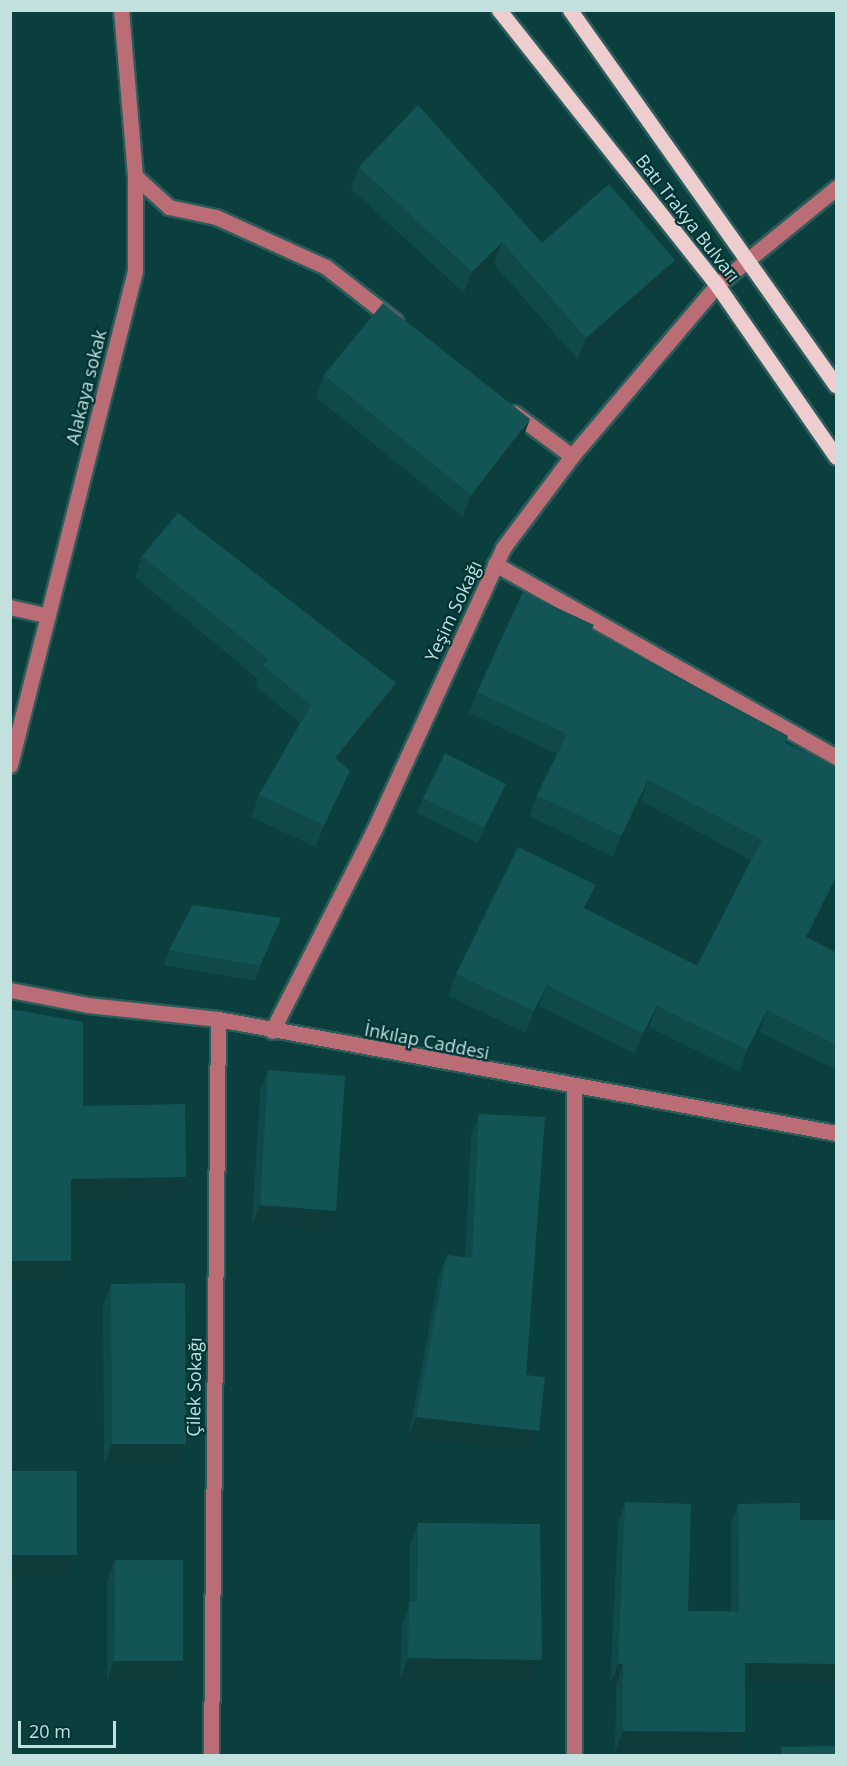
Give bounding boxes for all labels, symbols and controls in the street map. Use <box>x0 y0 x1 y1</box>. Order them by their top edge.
street label: Batı Trakya Bulvarı <box>632 150 744 286</box>
street label: Alakaya sokak <box>61 327 111 447</box>
street label: Yeşim Sokağı <box>420 557 486 665</box>
street label: İnkılap Caddesi <box>363 1018 491 1064</box>
street label: Çilek Sokağı <box>182 1337 206 1437</box>
scale bar <box>21 1709 118 1747</box>
text: 20 m <box>29 1719 71 1743</box>

